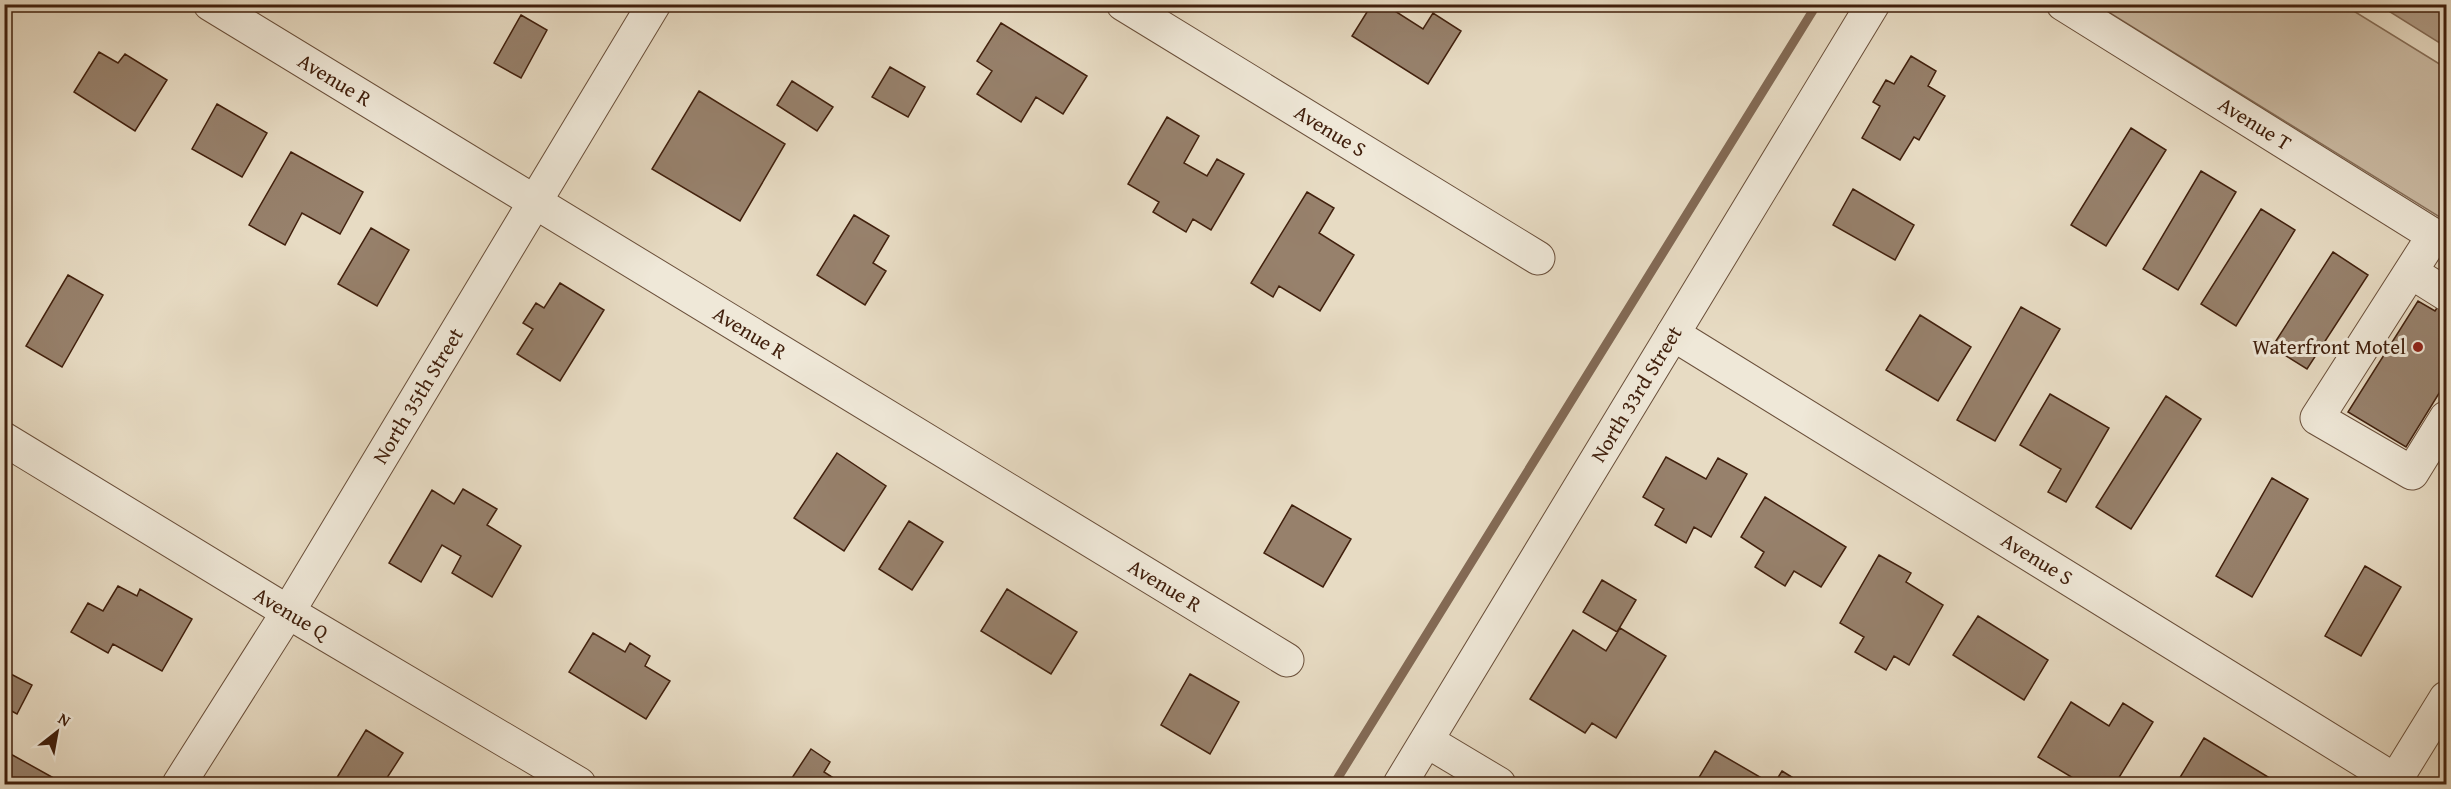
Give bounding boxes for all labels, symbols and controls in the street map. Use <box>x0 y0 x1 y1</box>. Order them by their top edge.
street label: Avenue R <box>292 45 379 114</box>
street label: Avenue T <box>2212 89 2298 158</box>
street label: Avenue S <box>1289 96 1373 164</box>
street label: Avenue R <box>707 298 794 367</box>
street label: North 33rd Street <box>1583 319 1690 468</box>
street label: North 35th Street <box>365 321 471 470</box>
place label: Waterfront Motel <box>2252 331 2406 362</box>
marker: Waterfront Motel <box>2411 340 2425 354</box>
street label: Avenue S <box>1995 525 2079 593</box>
street label: Avenue R <box>1122 551 1209 620</box>
street label: Avenue Q <box>248 579 335 648</box>
north arrow <box>27 702 87 762</box>
text: N <box>54 706 76 732</box>

